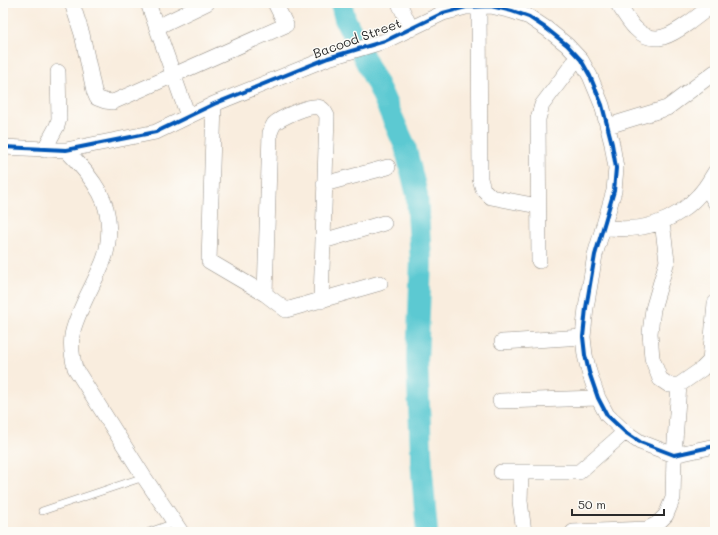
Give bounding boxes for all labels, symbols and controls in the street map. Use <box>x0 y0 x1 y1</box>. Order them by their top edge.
street label: Bacood Street <box>310 14 404 61</box>
scale bar <box>572 491 664 517</box>
text: 50 m <box>578 496 606 512</box>

